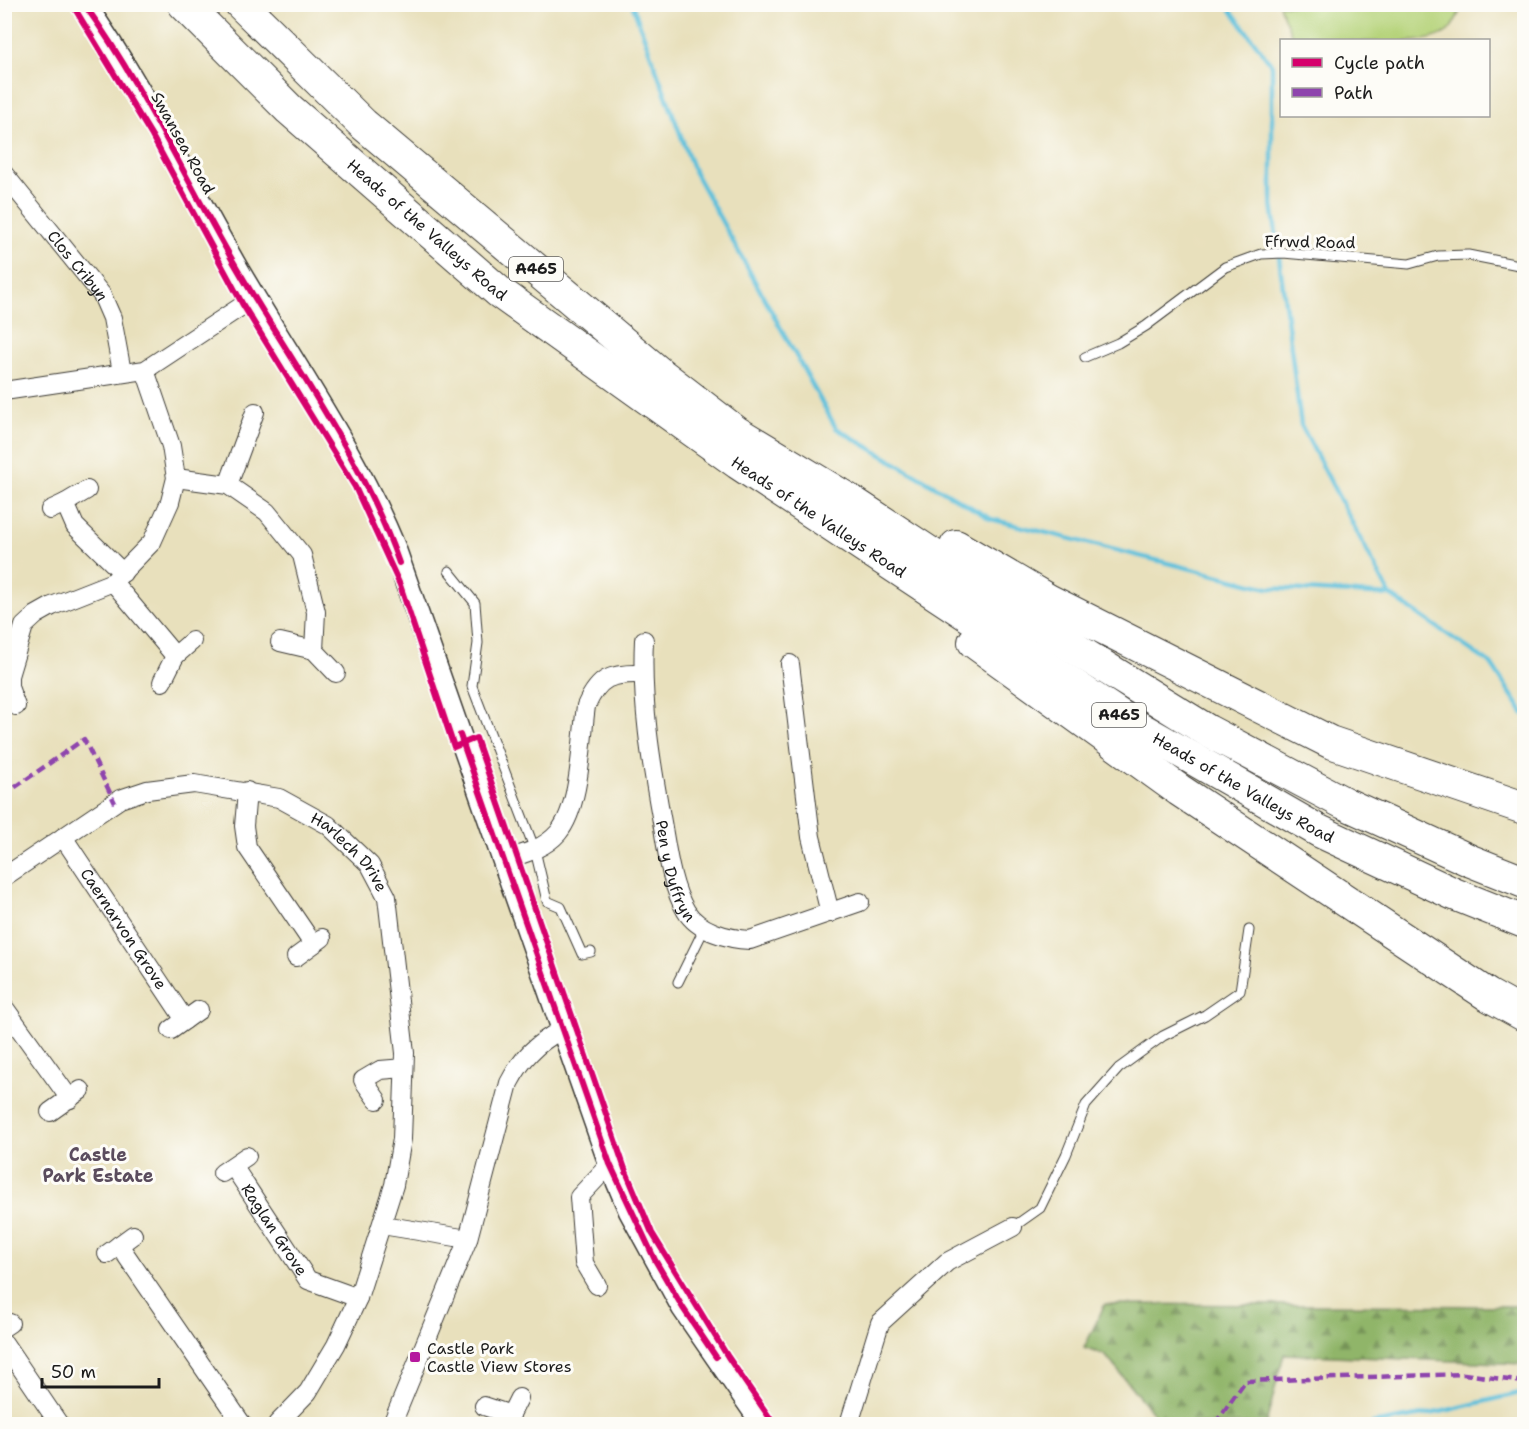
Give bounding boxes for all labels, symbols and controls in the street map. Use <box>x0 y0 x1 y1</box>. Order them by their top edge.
legend <box>1280 39 1490 117</box>
text: Cycle path <box>1334 51 1425 75</box>
text: Path <box>1334 81 1373 105</box>
street label: Swansea Road <box>146 88 220 198</box>
street label: Heads of the Valleys Road <box>343 154 512 305</box>
street label: Clos Cribyn <box>43 226 114 304</box>
street label: Ffrwd Road <box>1264 231 1356 253</box>
road number: A465 <box>509 257 563 281</box>
street label: Heads of the Valleys Road <box>727 451 911 582</box>
road number: A465 <box>1092 703 1146 727</box>
street label: Heads of the Valleys Road <box>1149 727 1338 847</box>
street label: Harlech Drive <box>307 807 393 895</box>
street label: Pen y Dyffryn <box>651 818 701 926</box>
street label: Caernarvon Grove <box>76 864 172 993</box>
district label: Castle Park Estate <box>42 1143 154 1188</box>
street label: Raglan Grove <box>237 1179 313 1280</box>
place label: Castle Park Castle View Stores <box>427 1338 572 1377</box>
marker: Castle Park Castle View Stores <box>408 1350 422 1364</box>
scale bar <box>42 1351 159 1389</box>
text: 50 m <box>51 1360 96 1384</box>

